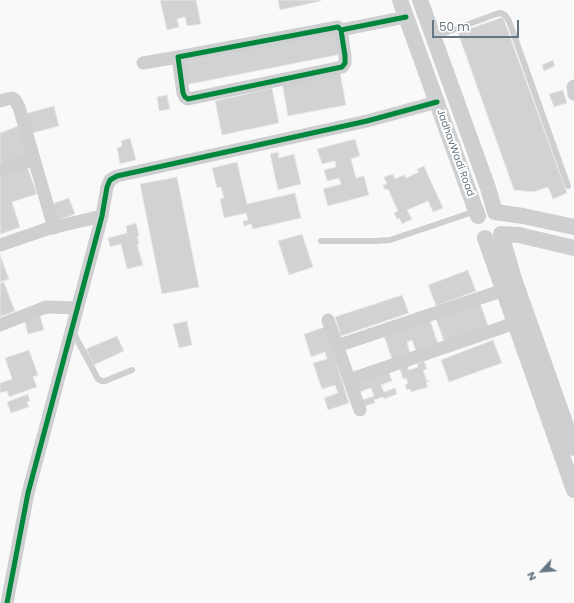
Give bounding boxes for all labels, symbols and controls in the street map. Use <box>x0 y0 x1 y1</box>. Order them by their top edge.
scale bar <box>434 12 521 38</box>
text: 50 m <box>439 18 470 35</box>
street label: JadhavWadi Road <box>434 108 476 198</box>
north arrow <box>522 551 562 591</box>
text: N <box>522 569 540 583</box>

